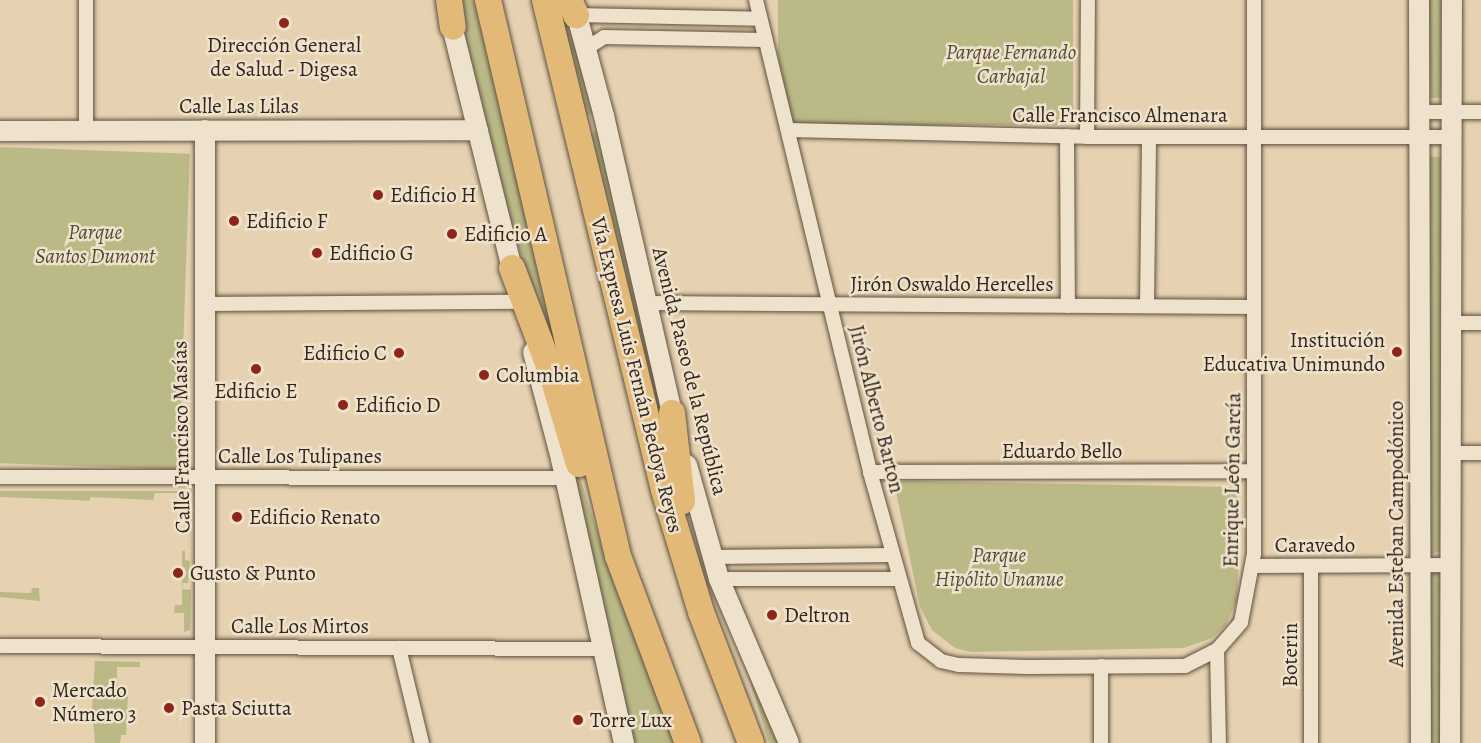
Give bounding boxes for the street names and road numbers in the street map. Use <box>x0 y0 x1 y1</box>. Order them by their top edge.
street label: Calle Las Lilas <box>179 93 299 119</box>
street label: Calle Francisco Almenara <box>1012 102 1228 128</box>
street label: Vía Expresa Luis Fernán Bedoya Reyes <box>586 215 688 535</box>
street label: Avenida Paseo de la República <box>647 244 733 498</box>
street label: Jirón Oswaldo Hercelles <box>850 271 1054 297</box>
street label: Jirón Alberto Barton <box>844 322 910 496</box>
street label: Calle Francisco Masías <box>167 340 195 534</box>
street label: Enrique León García <box>1218 392 1246 568</box>
street label: Avenida Esteban Campodónico <box>1383 401 1409 667</box>
street label: Eduardo Bello <box>1002 438 1122 464</box>
street label: Calle Los Tulipanes <box>218 443 382 469</box>
street label: Caravedo <box>1275 532 1355 558</box>
street label: Calle Los Mirtos <box>231 613 369 639</box>
street label: Boterin <box>1277 623 1303 687</box>

